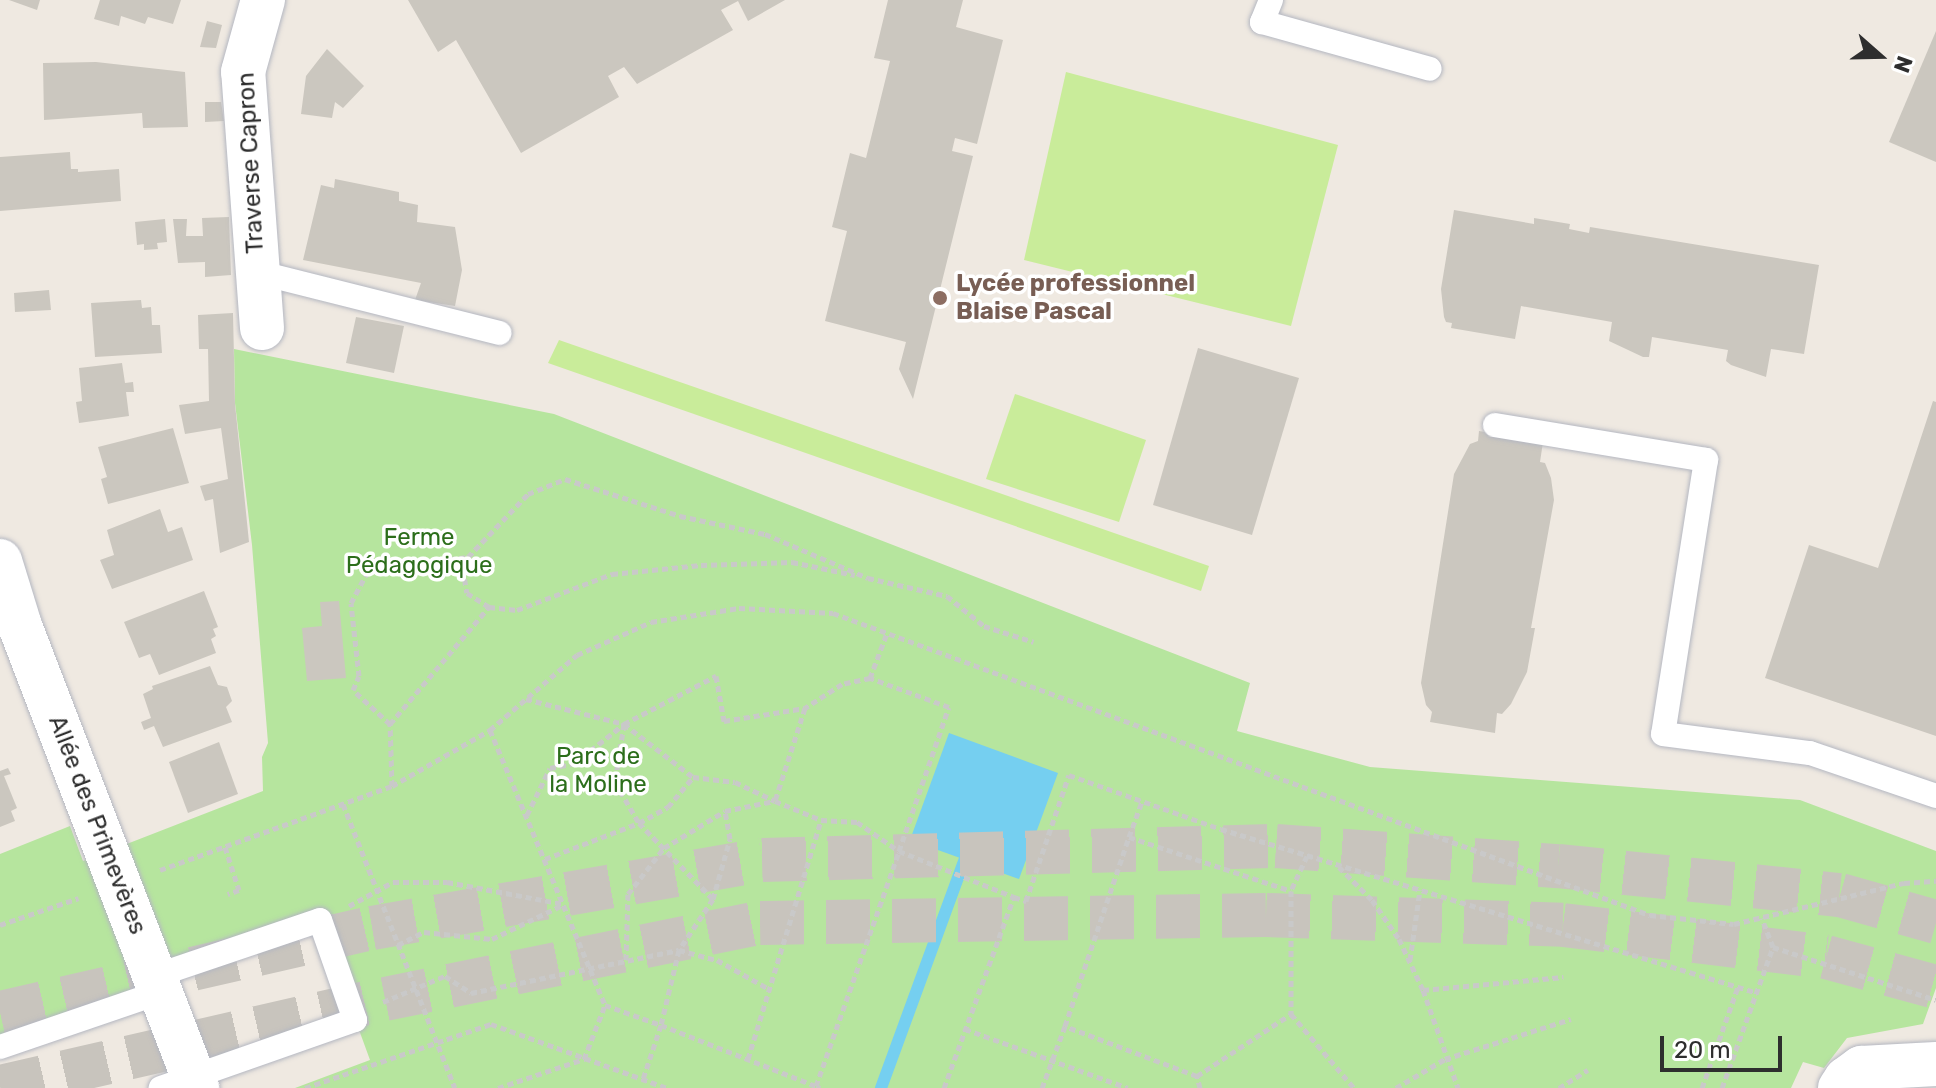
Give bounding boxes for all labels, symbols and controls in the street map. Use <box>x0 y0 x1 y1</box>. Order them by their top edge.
north arrow <box>1840 16 1920 96</box>
text: N <box>1888 52 1918 76</box>
street label: Traverse Capron <box>232 72 270 254</box>
place label: Lycée professionnel Blaise Pascal <box>956 270 1195 326</box>
marker: Lycée professionnel Blaise Pascal <box>931 289 949 307</box>
park label: Ferme Pédagogique <box>346 524 492 580</box>
street label: Allée des Primevères <box>42 712 152 938</box>
park label: Parc de la Moline <box>549 743 647 799</box>
scale bar <box>1664 1020 1786 1070</box>
text: 20 m <box>1674 1036 1731 1064</box>

